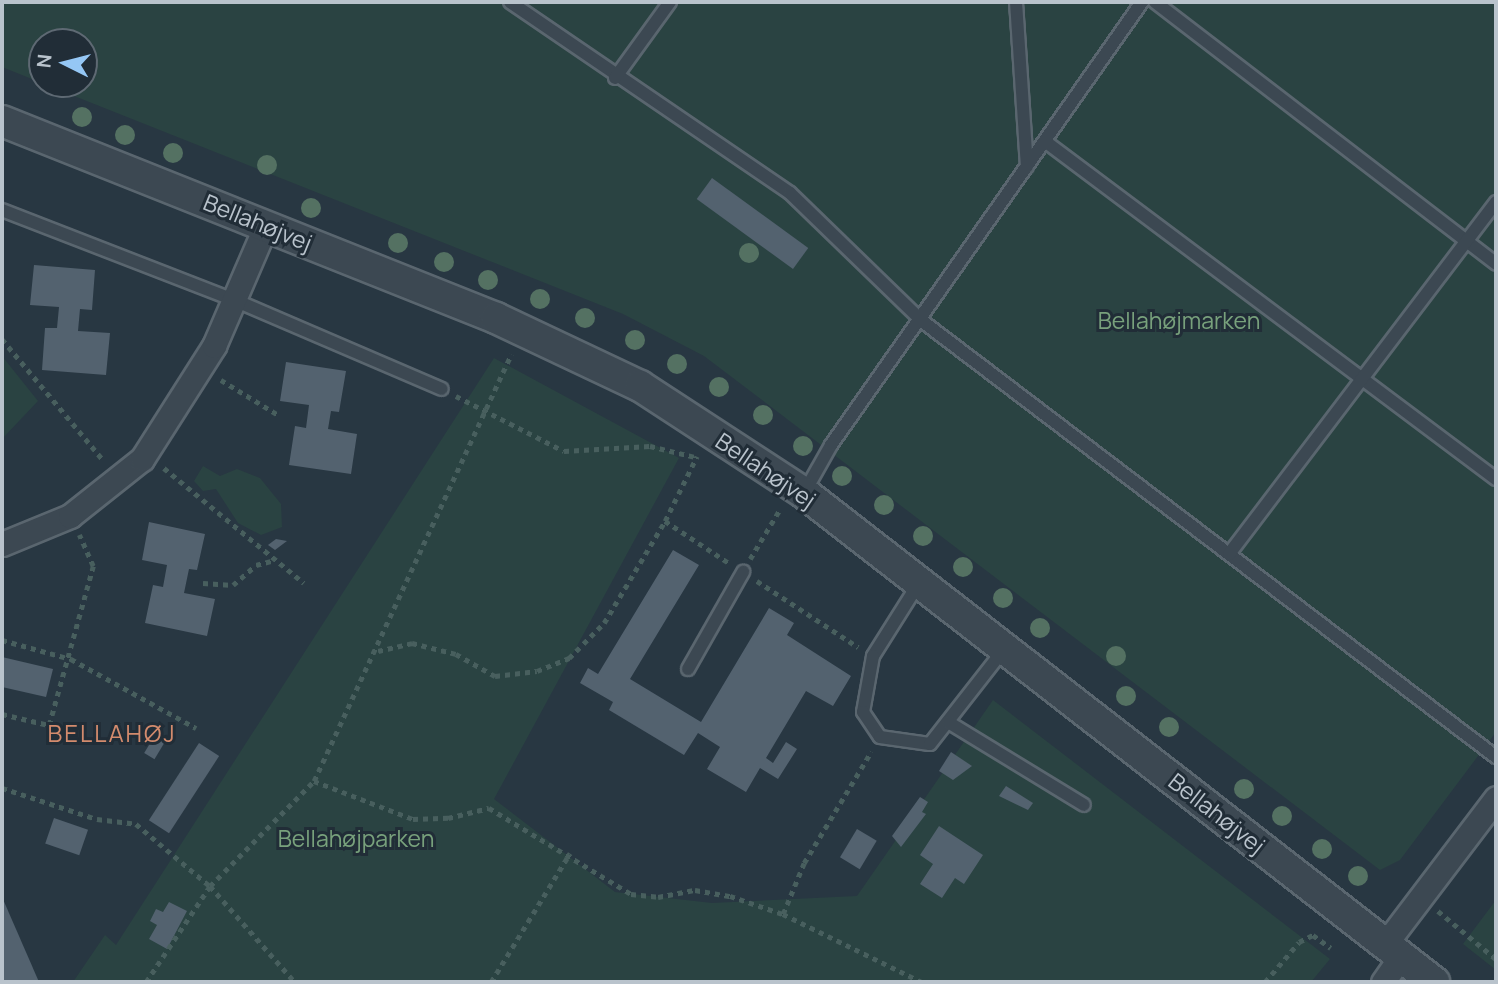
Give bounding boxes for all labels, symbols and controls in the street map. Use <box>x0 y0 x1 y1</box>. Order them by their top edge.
north arrow <box>28 28 98 98</box>
text: N <box>30 53 58 69</box>
street label: Bellahøjvej <box>200 188 316 256</box>
park label: Bellahøjmarken <box>1098 306 1260 334</box>
street label: Bellahøjvej <box>711 427 821 513</box>
district label: BELLAHØJ <box>48 719 176 747</box>
street label: Bellahøjvej <box>1163 767 1271 859</box>
park label: Bellahøjparken <box>278 824 434 852</box>

